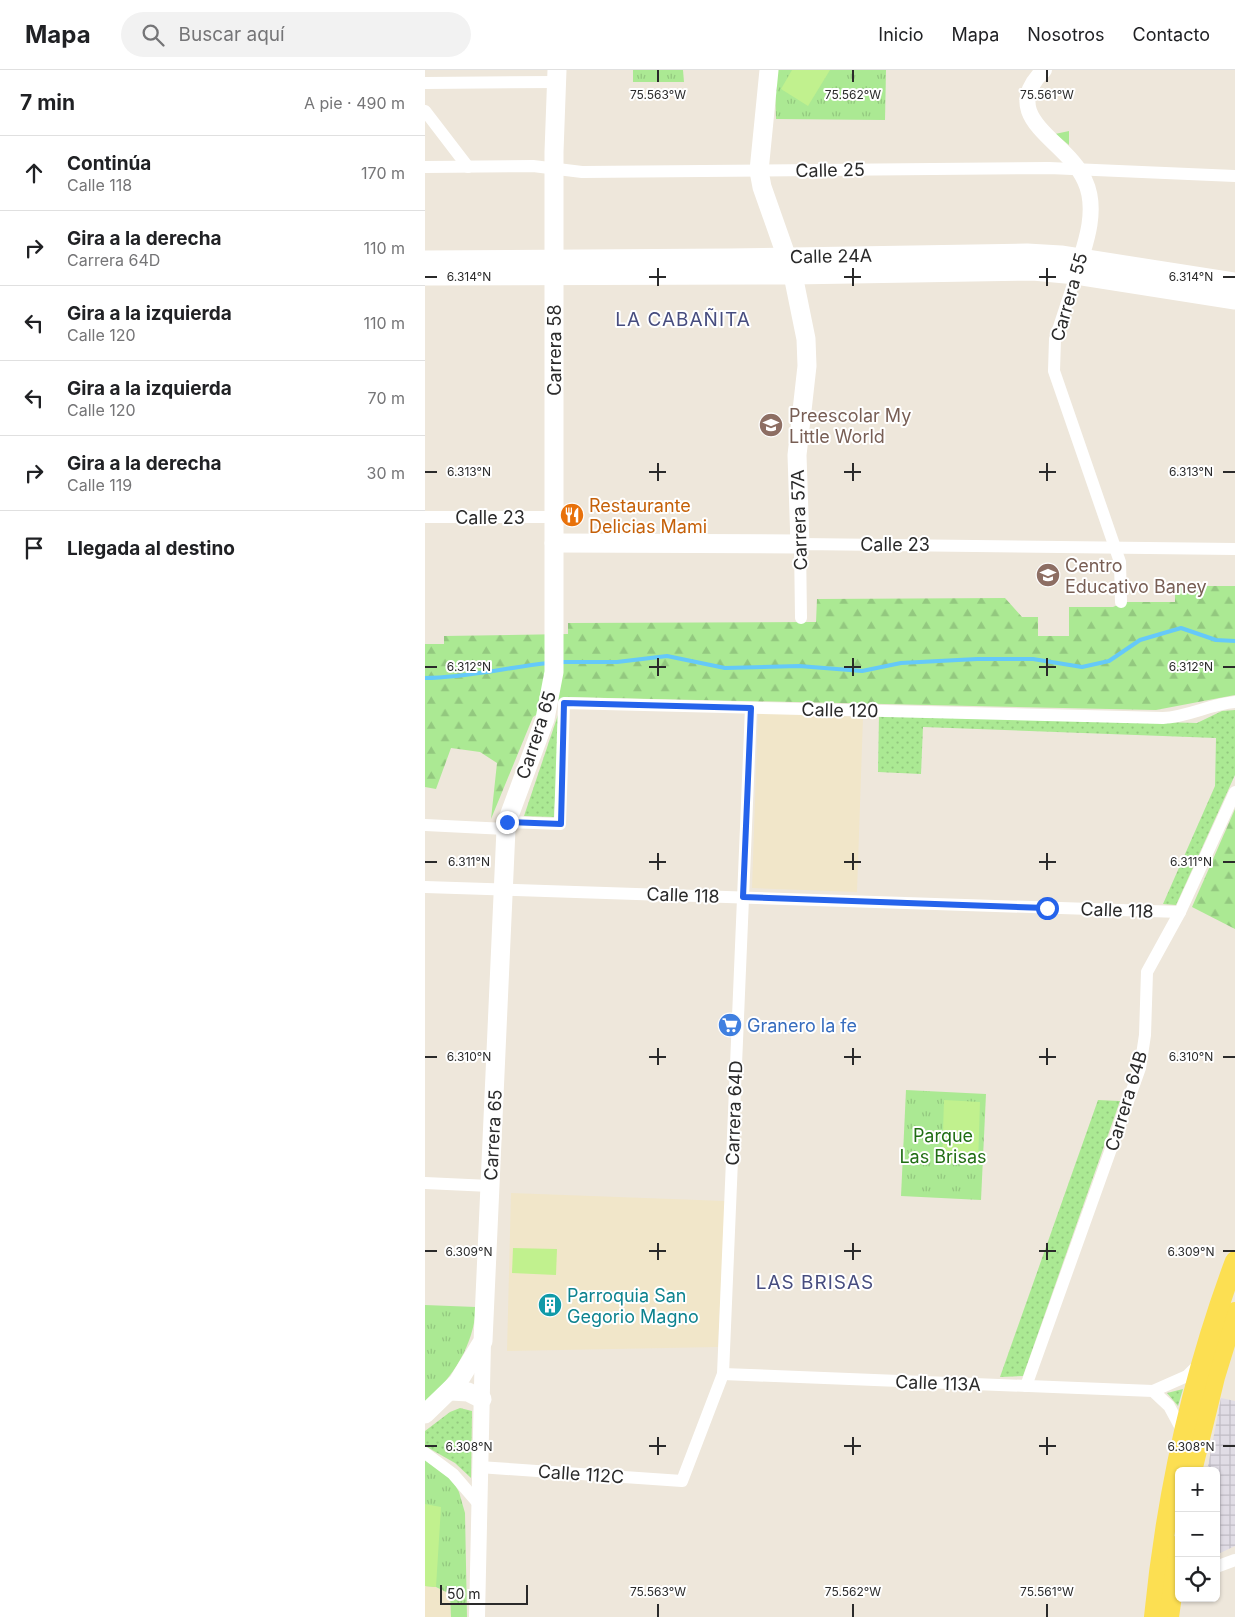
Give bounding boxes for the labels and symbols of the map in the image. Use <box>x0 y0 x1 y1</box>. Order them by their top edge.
text: 75.563°W <box>630 87 686 102</box>
text: 75.562°W <box>825 87 881 102</box>
text: 75.561°W <box>1020 87 1074 102</box>
street label: Calle 25 <box>795 159 865 181</box>
street label: Calle 24A <box>790 245 872 267</box>
street label: Carrera 55 <box>1046 250 1092 344</box>
text: 6.314°N <box>447 269 491 284</box>
text: 6.314°N <box>1169 269 1213 284</box>
street label: Carrera 58 <box>544 304 565 396</box>
district label: LA CABAÑITA <box>615 308 751 331</box>
place label: Preescolar My Little World <box>789 405 911 447</box>
school or university icon: Preescolar My Little World <box>758 412 784 438</box>
text: 6.313°N <box>447 464 491 479</box>
text: 6.313°N <box>1169 464 1213 479</box>
street label: Carrera 57A <box>787 469 811 571</box>
place label: Restaurante Delicias Mami <box>589 495 707 537</box>
restaurant icon: Restaurante Delicias Mami <box>559 502 585 528</box>
street label: Calle 23 <box>455 507 525 528</box>
street label: Calle 23 <box>860 534 930 555</box>
place label: Centro Educativo Baney <box>1065 555 1207 597</box>
school or university icon: Centro Educativo Baney <box>1035 562 1061 588</box>
text: 6.312°N <box>447 659 491 674</box>
text: 6.312°N <box>1169 659 1213 674</box>
street label: Carrera 65 <box>512 688 560 782</box>
street label: Calle 120 <box>801 699 879 721</box>
route end <box>496 811 519 834</box>
text: 6.311°N <box>448 854 490 869</box>
text: 6.311°N <box>1170 854 1212 869</box>
street label: Calle 118 <box>646 883 720 907</box>
route start <box>1036 897 1059 920</box>
street label: Calle 118 <box>1080 898 1154 922</box>
supermarket icon: Granero la fe <box>717 1012 743 1038</box>
place label: Granero la fe <box>747 1015 857 1036</box>
street label: Carrera 64B <box>1101 1048 1151 1154</box>
text: 6.310°N <box>447 1049 491 1064</box>
text: 6.310°N <box>1169 1049 1213 1064</box>
street label: Carrera 64D <box>722 1060 746 1166</box>
street label: Carrera 65 <box>480 1089 506 1181</box>
park label: Parque Las Brisas <box>899 1125 987 1167</box>
text: 6.309°N <box>445 1244 493 1259</box>
text: 6.309°N <box>1167 1244 1215 1259</box>
district label: LAS BRISAS <box>756 1271 874 1294</box>
place label: Parroquia San Gegorio Magno <box>567 1285 699 1327</box>
building icon: Parroquia San Gegorio Magno <box>537 1292 563 1318</box>
street label: Calle 113A <box>895 1371 981 1395</box>
text: 6.308°N <box>446 1439 492 1454</box>
text: 6.308°N <box>1168 1439 1214 1454</box>
street label: Calle 112C <box>537 1461 625 1487</box>
scale bar <box>440 1582 527 1605</box>
text: 75.563°W <box>630 1584 686 1599</box>
text: 75.562°W <box>825 1584 881 1599</box>
text: 75.561°W <box>1020 1584 1074 1599</box>

